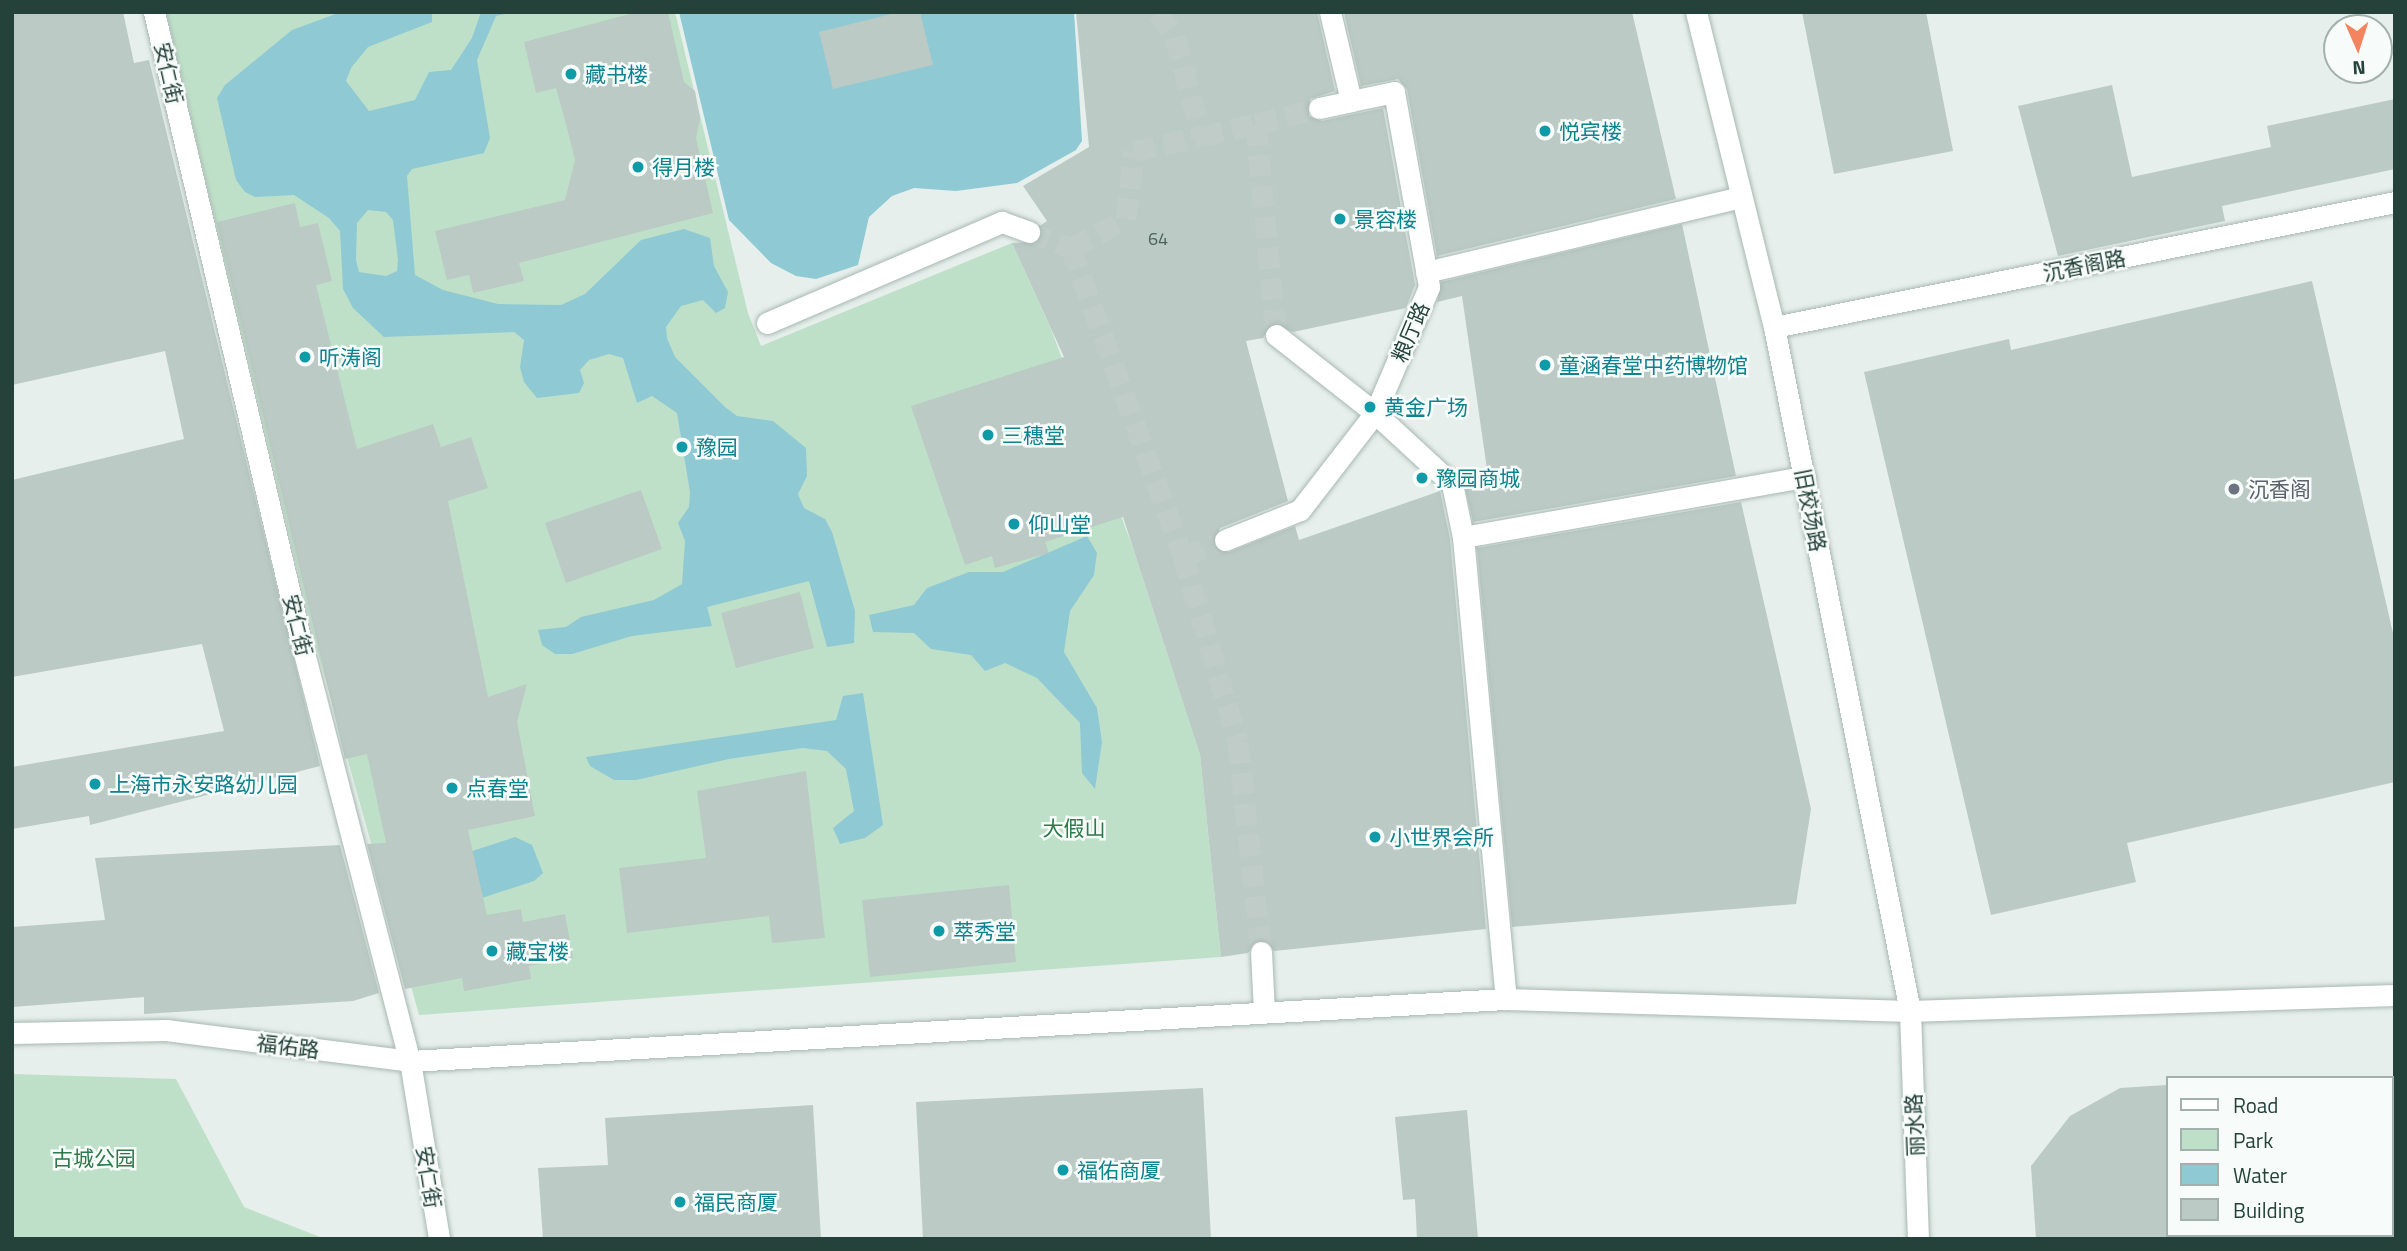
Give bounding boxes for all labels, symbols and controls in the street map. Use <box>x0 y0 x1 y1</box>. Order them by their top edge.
north arrow <box>2323 14 2393 84</box>
street label: 安仁街 <box>150 39 188 107</box>
text: N <box>2352 54 2366 83</box>
place label: 藏书楼 <box>585 61 648 87</box>
marker: 藏书楼 <box>563 66 579 82</box>
place label: 悦宾楼 <box>1559 118 1622 144</box>
marker: 悦宾楼 <box>1537 123 1553 139</box>
place label: 得月楼 <box>652 154 715 180</box>
marker: 得月楼 <box>630 159 646 175</box>
place label: 景容楼 <box>1354 206 1417 232</box>
marker: 景容楼 <box>1332 211 1348 227</box>
house number: 64 <box>1148 228 1168 250</box>
street label: 沉香阁路 <box>2040 245 2128 285</box>
street label: 粮厅路 <box>1386 298 1434 366</box>
place label: 听涛阁 <box>319 344 382 370</box>
marker: 听涛阁 <box>297 349 313 365</box>
place label: 童涵春堂中药博物馆 <box>1559 352 1748 378</box>
marker: 童涵春堂中药博物馆 <box>1537 357 1553 373</box>
place label: 黄金广场 <box>1384 394 1468 420</box>
marker: 黄金广场 <box>1362 399 1378 415</box>
place label: 三穗堂 <box>1002 422 1065 448</box>
marker: 三穗堂 <box>980 427 996 443</box>
place label: 豫园 <box>696 434 738 460</box>
marker: 豫园 <box>674 439 690 455</box>
place label: 豫园商城 <box>1436 465 1520 491</box>
street label: 旧校场路 <box>1791 466 1831 554</box>
marker: 豫园商城 <box>1414 470 1430 486</box>
place label: 沉香阁 <box>2248 476 2311 502</box>
marker: 沉香阁 <box>2226 481 2242 497</box>
place label: 仰山堂 <box>1028 511 1091 537</box>
marker: 仰山堂 <box>1006 516 1022 532</box>
street label: 安仁街 <box>278 591 318 659</box>
place label: 上海市永安路幼儿园 <box>109 771 298 797</box>
place label: 点春堂 <box>466 775 529 801</box>
marker: 上海市永安路幼儿园 <box>87 776 103 792</box>
marker: 点春堂 <box>444 780 460 796</box>
park label: 大假山 <box>1043 815 1105 841</box>
place label: 小世界会所 <box>1389 824 1494 850</box>
marker: 小世界会所 <box>1367 829 1383 845</box>
place label: 萃秀堂 <box>953 918 1016 944</box>
marker: 萃秀堂 <box>931 923 947 939</box>
place label: 藏宝楼 <box>506 938 569 964</box>
marker: 藏宝楼 <box>484 943 500 959</box>
street label: 福佑路 <box>255 1030 321 1062</box>
legend <box>2166 1076 2393 1237</box>
text: Road <box>2233 1089 2278 1121</box>
street label: 丽水路 <box>1900 1093 1928 1157</box>
text: Park <box>2233 1124 2273 1156</box>
street label: 安仁街 <box>412 1144 446 1210</box>
park label: 古城公园 <box>52 1145 136 1171</box>
place label: 福佑商厦 <box>1077 1157 1161 1183</box>
text: Water <box>2233 1159 2287 1191</box>
marker: 福佑商厦 <box>1055 1162 1071 1178</box>
place label: 福民商厦 <box>694 1189 778 1215</box>
marker: 福民商厦 <box>672 1194 688 1210</box>
text: Building <box>2233 1194 2304 1226</box>

